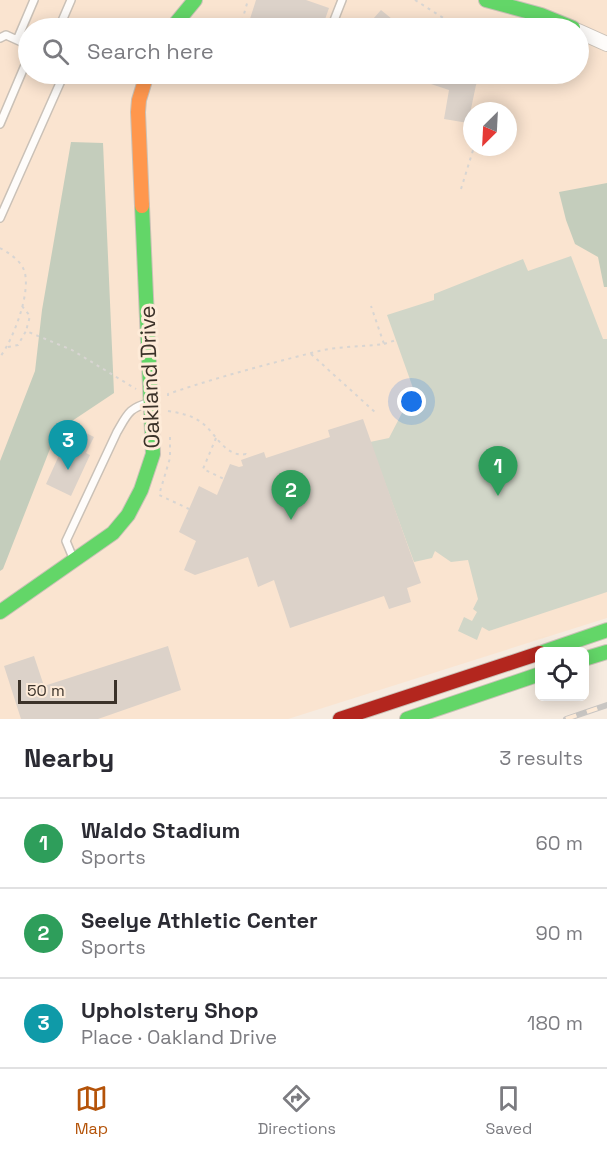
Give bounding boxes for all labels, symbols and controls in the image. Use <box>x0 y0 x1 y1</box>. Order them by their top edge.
search box <box>18 18 589 84</box>
icon: search <box>39 35 72 68</box>
text: Search here <box>87 37 214 65</box>
north arrow <box>463 102 517 156</box>
street label: Oakland Drive <box>133 305 165 449</box>
your location <box>397 387 426 416</box>
pin: 3 <box>48 420 88 470</box>
pin: 1 <box>478 446 518 496</box>
pin: 2 <box>272 470 310 520</box>
map controls <box>535 647 589 701</box>
button: locate <box>535 647 589 701</box>
scale bar <box>18 677 117 704</box>
text: 50 m <box>27 680 65 701</box>
text: Nearby <box>24 741 114 775</box>
text: 3 results <box>499 745 583 771</box>
text: Waldo Stadium <box>81 816 240 844</box>
text: 1 <box>39 830 48 856</box>
text: 60 m <box>536 830 583 856</box>
text: Sports <box>81 844 146 870</box>
text: Seelye Athletic Center <box>81 906 318 934</box>
text: 2 <box>38 920 49 946</box>
text: 90 m <box>536 920 583 946</box>
text: Sports <box>81 934 146 960</box>
text: Upholstery Shop <box>81 996 259 1024</box>
text: 3 <box>37 1010 50 1036</box>
text: 180 m <box>527 1010 583 1036</box>
text: Place · Oakland Drive <box>81 1024 277 1050</box>
tab: Map <box>75 1082 108 1139</box>
tab: Directions <box>258 1082 336 1139</box>
tab: Saved <box>486 1082 532 1139</box>

